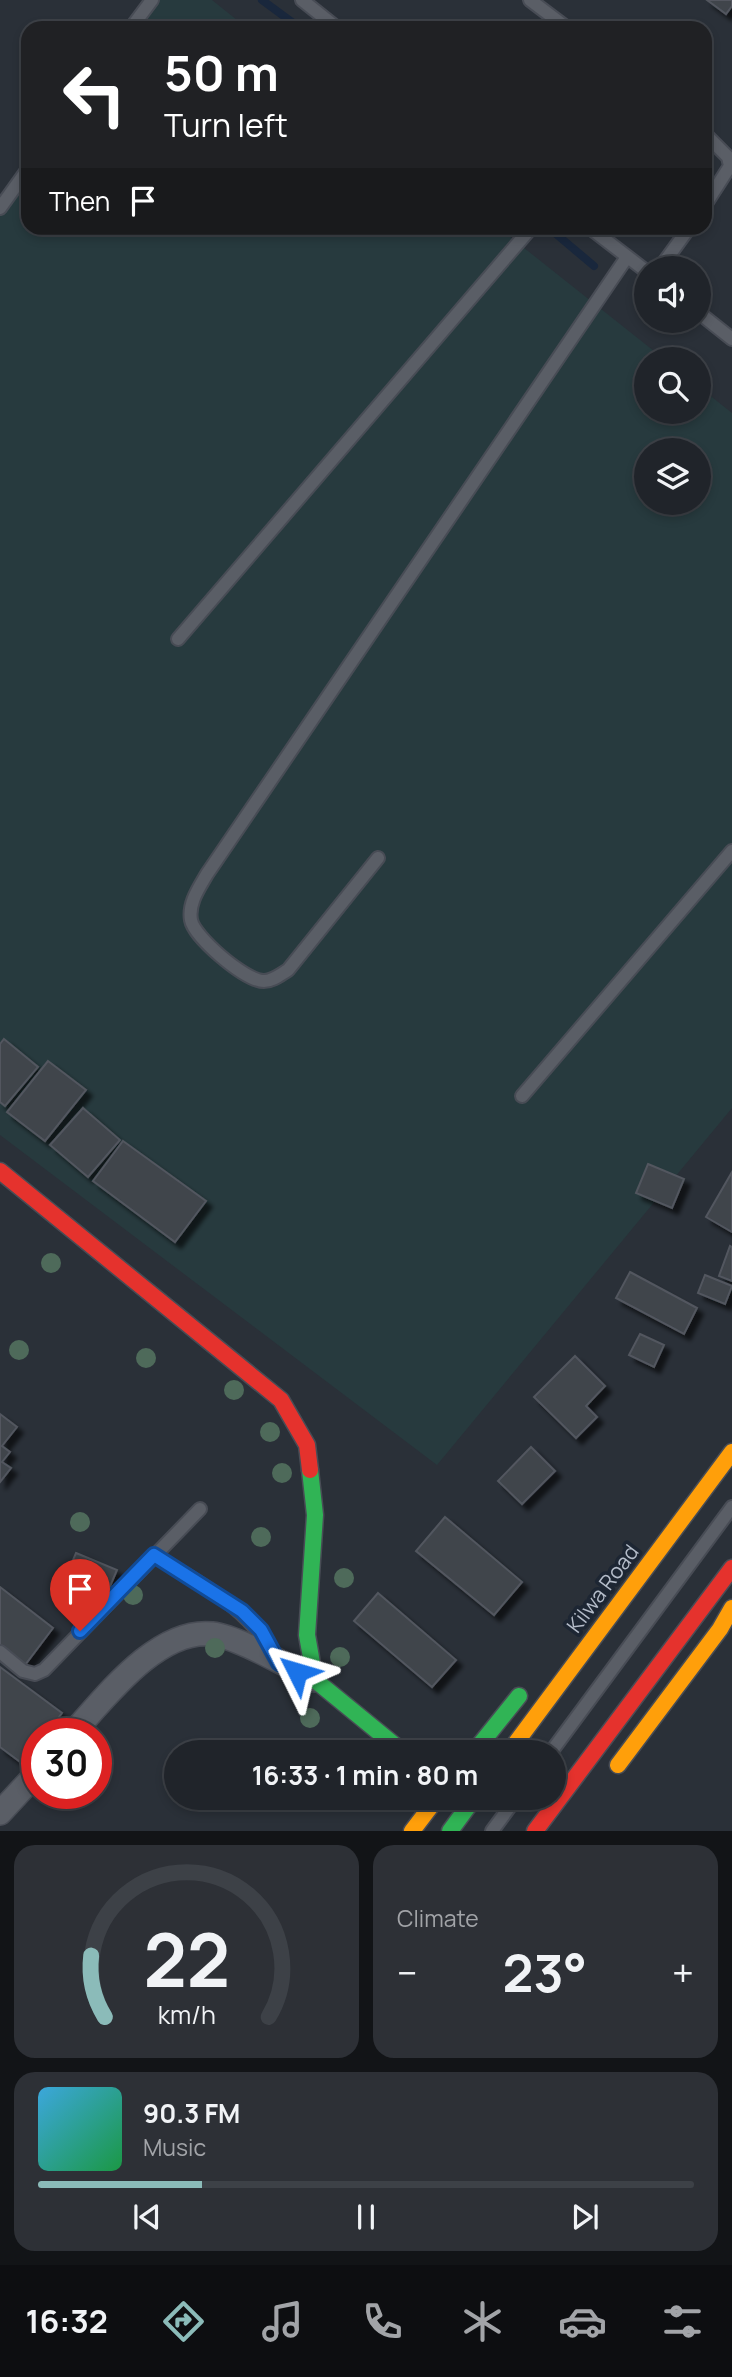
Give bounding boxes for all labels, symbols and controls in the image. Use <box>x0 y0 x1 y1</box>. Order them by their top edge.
text: 50 m <box>164 39 279 106</box>
icon: left <box>49 49 140 140</box>
text: Turn left <box>164 103 288 147</box>
icon: arrive <box>124 182 162 220</box>
text: Then <box>49 183 110 219</box>
map controls <box>634 256 711 515</box>
button: sound <box>634 256 711 333</box>
button: search <box>634 347 711 424</box>
button: layers <box>634 438 711 515</box>
street label: Kilwa Road <box>560 1539 644 1638</box>
pin <box>50 1559 110 1631</box>
icon: arrive <box>61 1570 99 1608</box>
position arrow <box>260 1635 334 1709</box>
speed limit sign: 30 <box>21 1718 112 1809</box>
text: 16:33 · 1 min · 80 m <box>252 1757 478 1793</box>
text: Climate <box>397 1902 479 1934</box>
text: 22 <box>143 1910 230 2010</box>
text: 23° <box>503 1937 587 2008</box>
text: − <box>397 1946 418 1998</box>
text: + <box>672 1946 694 1998</box>
text: km/h <box>157 1997 216 2032</box>
text: 90.3 FM <box>143 2095 240 2131</box>
text: Music <box>143 2131 206 2163</box>
icon: previous <box>128 2198 166 2236</box>
icon: pause <box>347 2198 385 2236</box>
icon: next <box>566 2198 604 2236</box>
icon: directions <box>159 2297 208 2346</box>
icon: music <box>258 2297 307 2346</box>
icon: phone <box>358 2297 407 2346</box>
icon: climate <box>458 2297 507 2346</box>
icon: car <box>558 2297 607 2346</box>
icon: filters <box>658 2297 707 2346</box>
text: 16:32 <box>25 2299 108 2343</box>

